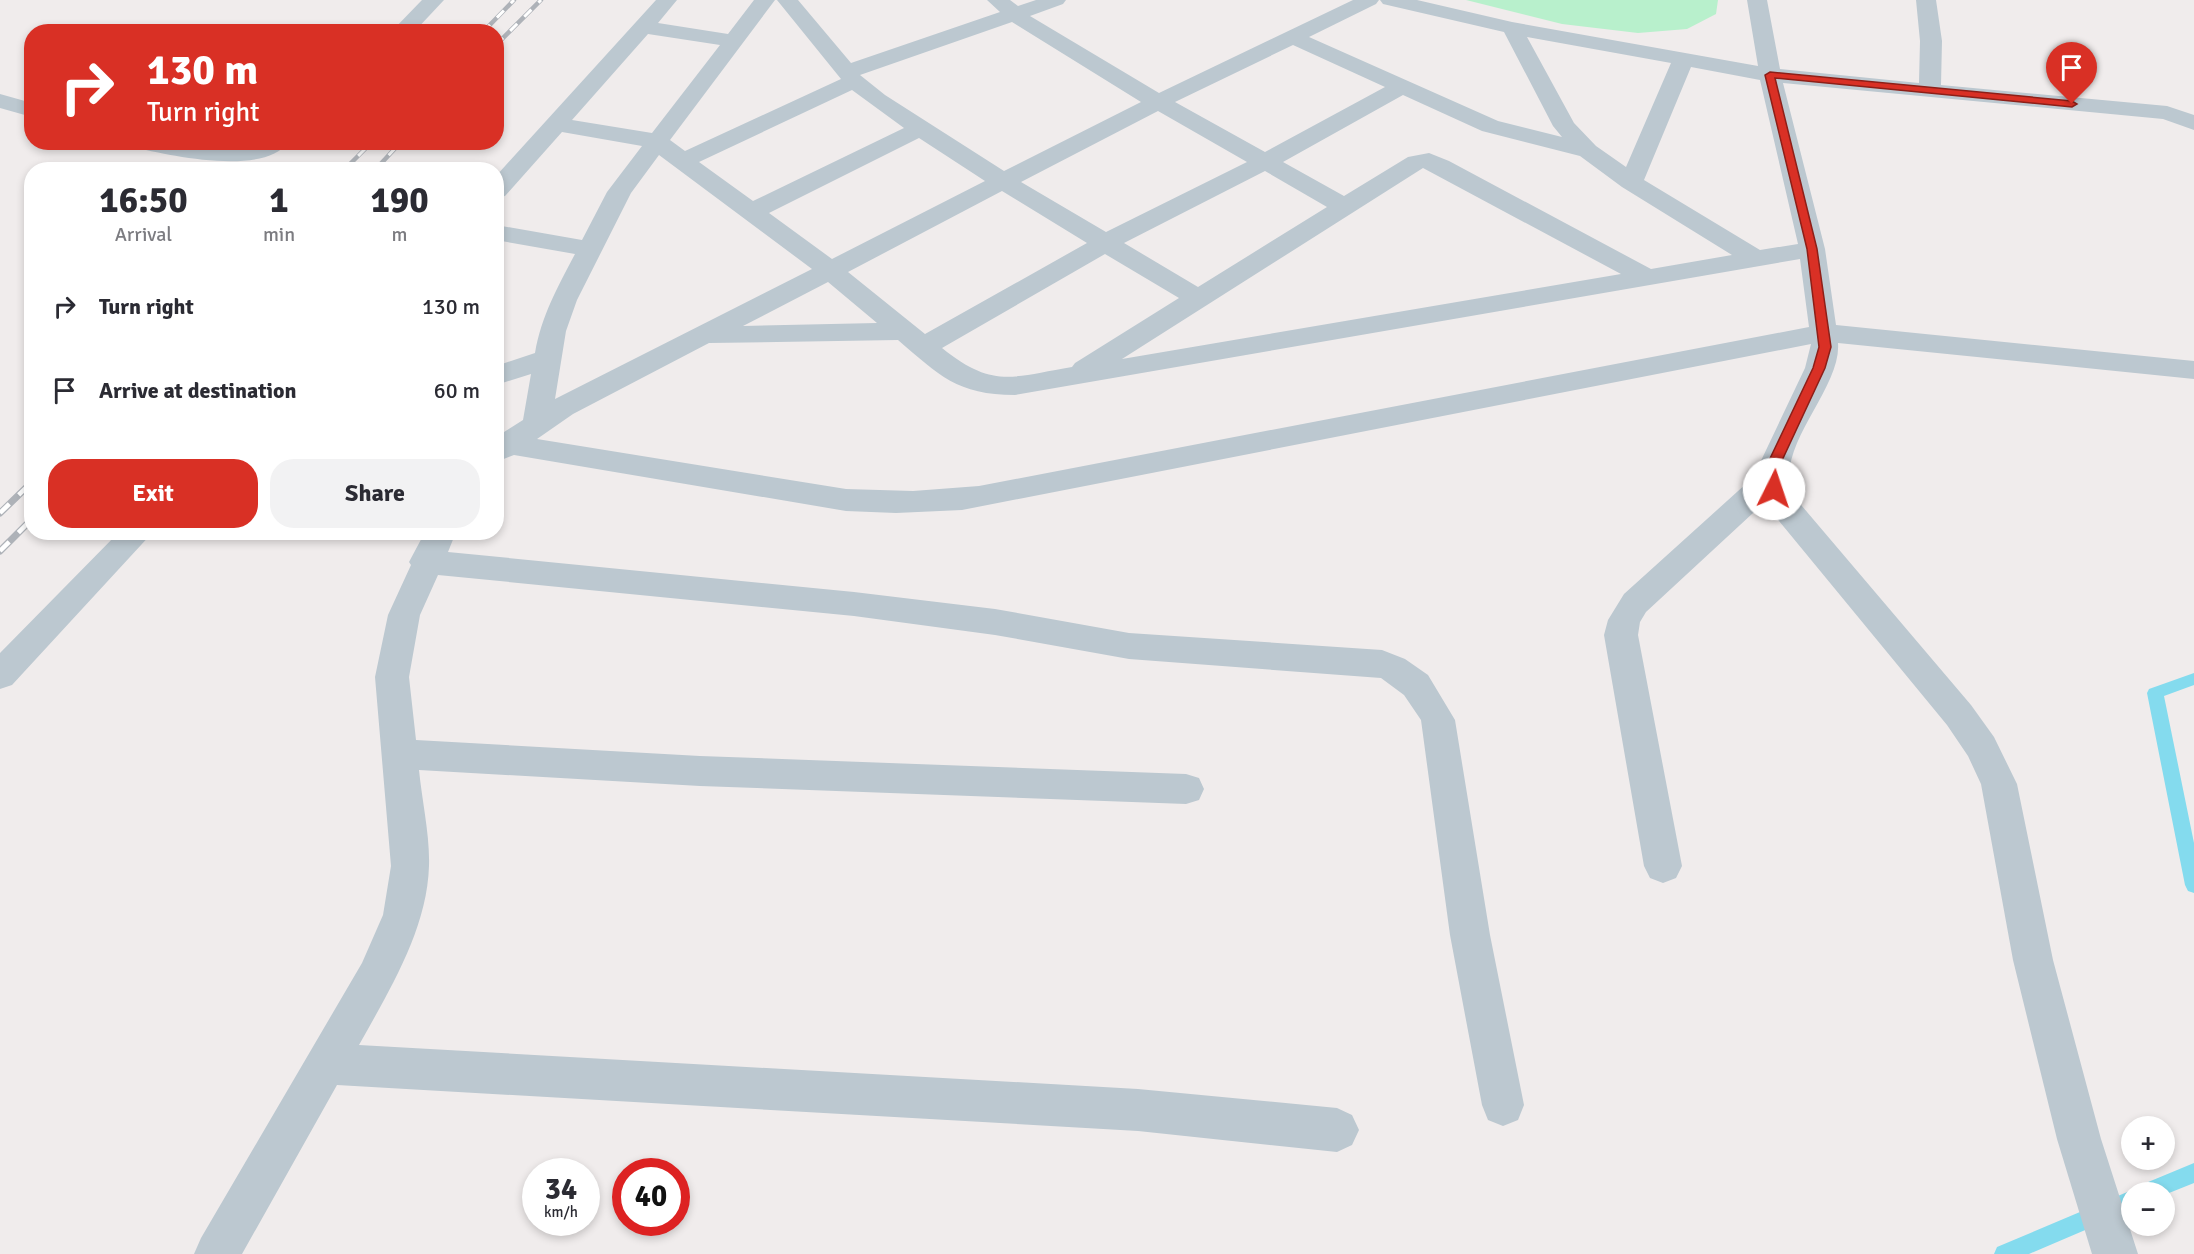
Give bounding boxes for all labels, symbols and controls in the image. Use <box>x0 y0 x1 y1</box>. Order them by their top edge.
pin <box>2046 42 2097 104</box>
text: 130 m <box>147 45 258 96</box>
icon: right <box>48 48 126 126</box>
icon: arrive <box>2055 51 2088 84</box>
text: Turn right <box>147 96 260 129</box>
text: 16:50 <box>99 178 188 223</box>
text: 1 <box>269 178 289 223</box>
text: 190 <box>370 178 429 223</box>
text: Arrival <box>115 222 172 247</box>
text: min <box>263 222 295 247</box>
text: m <box>392 222 408 247</box>
icon: right <box>48 290 81 323</box>
text: Turn right <box>99 293 194 320</box>
text: 130 m <box>422 293 480 320</box>
icon: arrive <box>48 374 81 407</box>
text: Arrive at destination <box>99 377 296 404</box>
text: 60 m <box>434 377 480 404</box>
position arrow <box>1742 457 1806 521</box>
button: Exit <box>48 459 258 528</box>
button: Share <box>270 459 480 528</box>
map controls <box>2121 1116 2175 1236</box>
button: + <box>2121 1116 2175 1170</box>
speed limit sign: 40 <box>612 1158 690 1236</box>
text: 34 <box>545 1171 577 1208</box>
button: − <box>2121 1182 2175 1236</box>
text: km/h <box>544 1203 578 1221</box>

